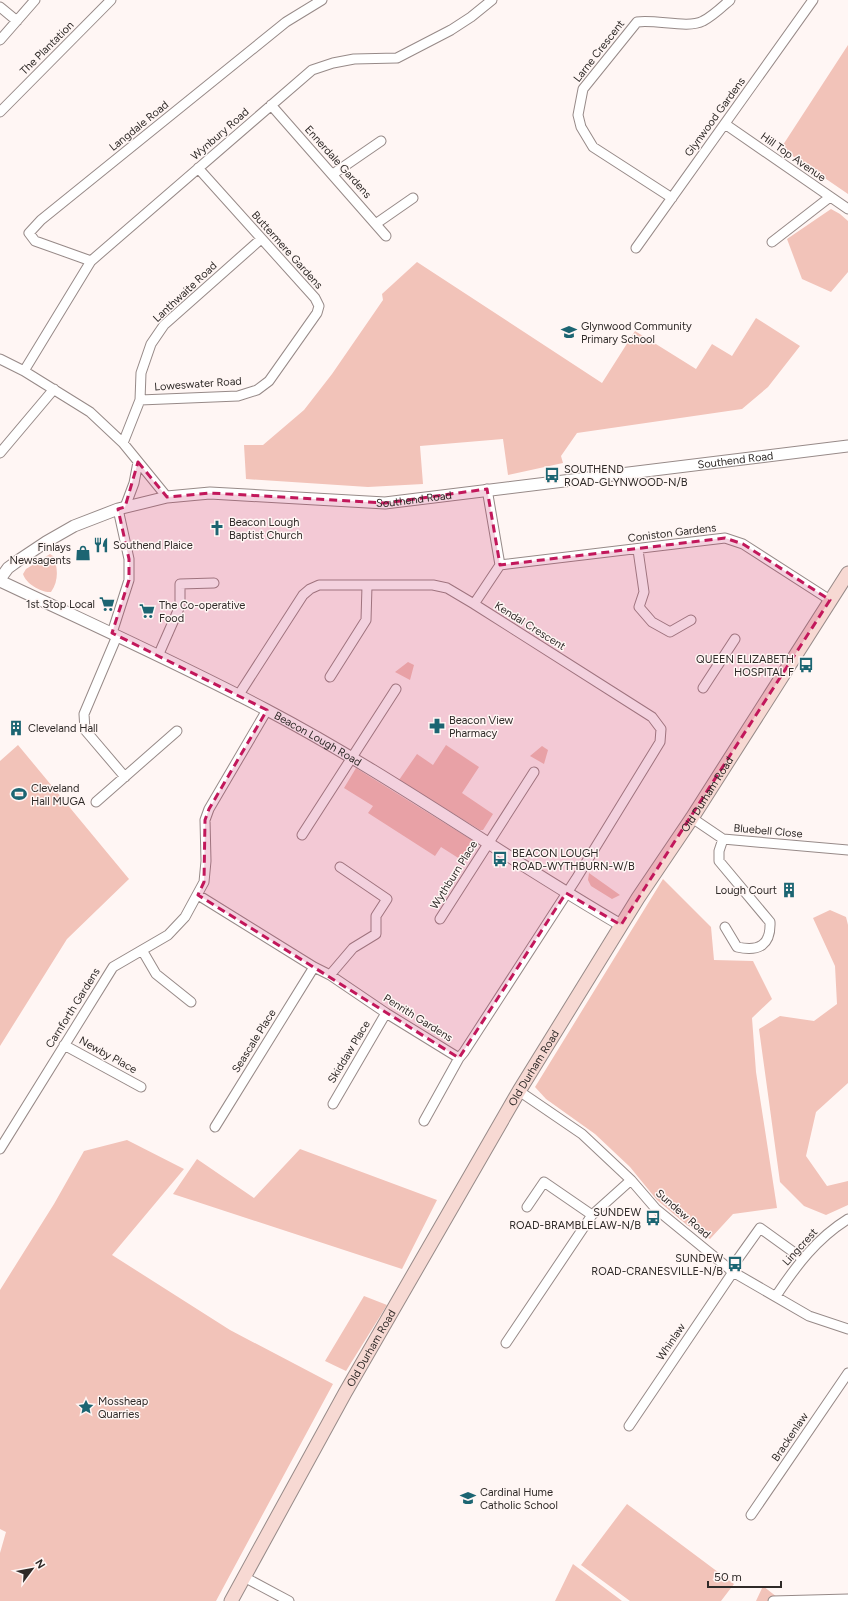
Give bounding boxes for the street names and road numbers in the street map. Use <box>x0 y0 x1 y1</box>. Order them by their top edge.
street label: Larne Crescent <box>571 17 627 85</box>
street label: The Plantation <box>17 18 77 78</box>
street label: Glynwood Gardens <box>682 75 748 159</box>
street label: Langdale Road <box>107 98 171 154</box>
street label: Wynbury Road <box>188 105 252 163</box>
street label: Ennerdale Gardens <box>302 123 374 201</box>
street label: Hill Top Avenue <box>758 130 828 184</box>
street label: Buttermere Gardens <box>249 208 325 292</box>
street label: Lanthwaite Road <box>150 259 220 325</box>
street label: Loweswater Road <box>154 374 242 394</box>
street label: Southend Road <box>697 449 774 471</box>
street label: Southend Road <box>376 488 452 510</box>
street label: Coniston Gardens <box>627 521 717 545</box>
street label: Kendal Crescent <box>492 599 568 653</box>
street label: Beacon Lough Road <box>272 709 364 769</box>
street label: Old Durham Road <box>678 754 736 834</box>
street label: Bluebell Close <box>733 822 803 840</box>
street label: Wythburn Place <box>428 838 480 912</box>
street label: Carnforth Gardens <box>43 966 103 1050</box>
street label: Penrith Gardens <box>381 992 455 1044</box>
street label: Seascale Place <box>229 1007 279 1075</box>
street label: Skiddaw Place <box>325 1018 373 1086</box>
street label: Old Durham Road <box>505 1027 562 1108</box>
street label: Newby Place <box>77 1034 139 1076</box>
street label: Sundew Road <box>653 1187 713 1241</box>
street label: Lingcrest <box>780 1226 820 1268</box>
street label: Old Durham Road <box>344 1307 398 1389</box>
street label: Whinlaw <box>654 1321 688 1363</box>
street label: Brackenlaw <box>769 1410 811 1464</box>

